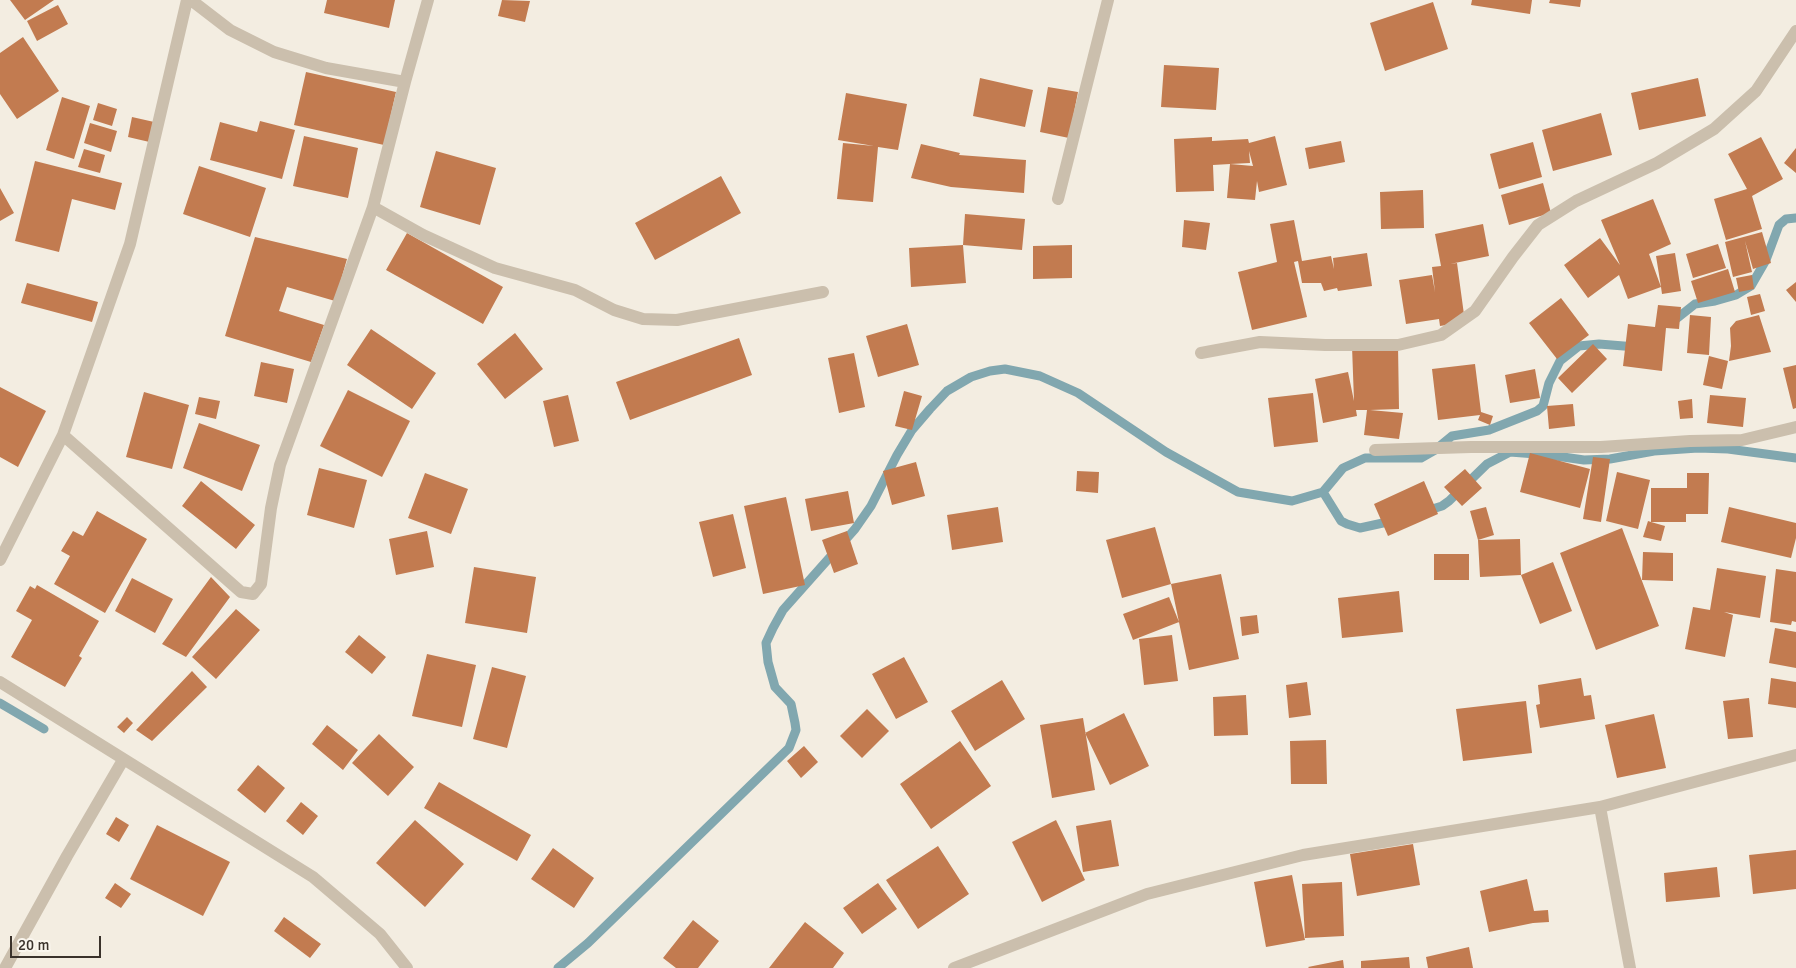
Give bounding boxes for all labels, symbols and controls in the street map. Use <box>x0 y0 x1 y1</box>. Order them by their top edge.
scale bar <box>12 926 104 958</box>
text: 20 m <box>18 936 49 954</box>

